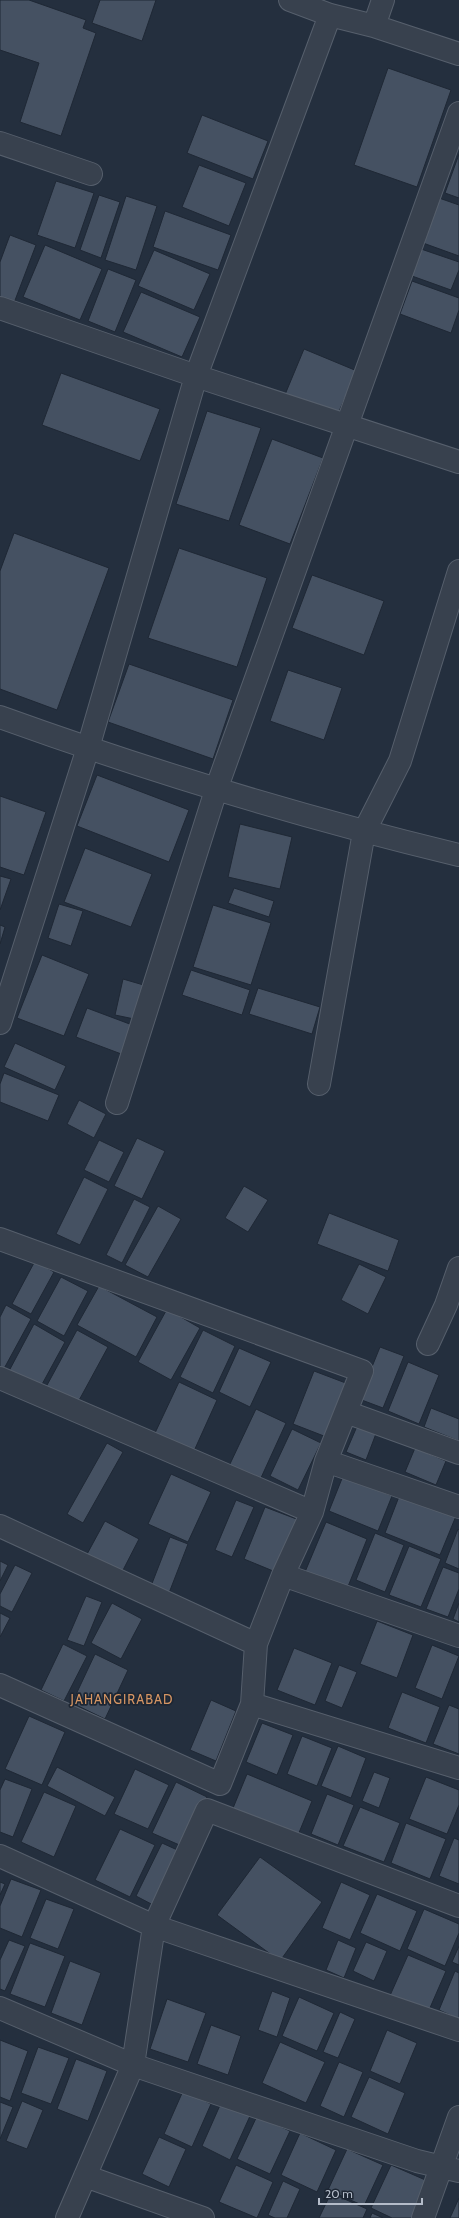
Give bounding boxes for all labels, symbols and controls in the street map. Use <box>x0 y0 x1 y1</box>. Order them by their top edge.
district label: JAHANGIRABAD <box>70 1691 173 1707</box>
scale bar <box>319 2180 422 2206</box>
text: 20 m <box>325 2186 353 2201</box>

